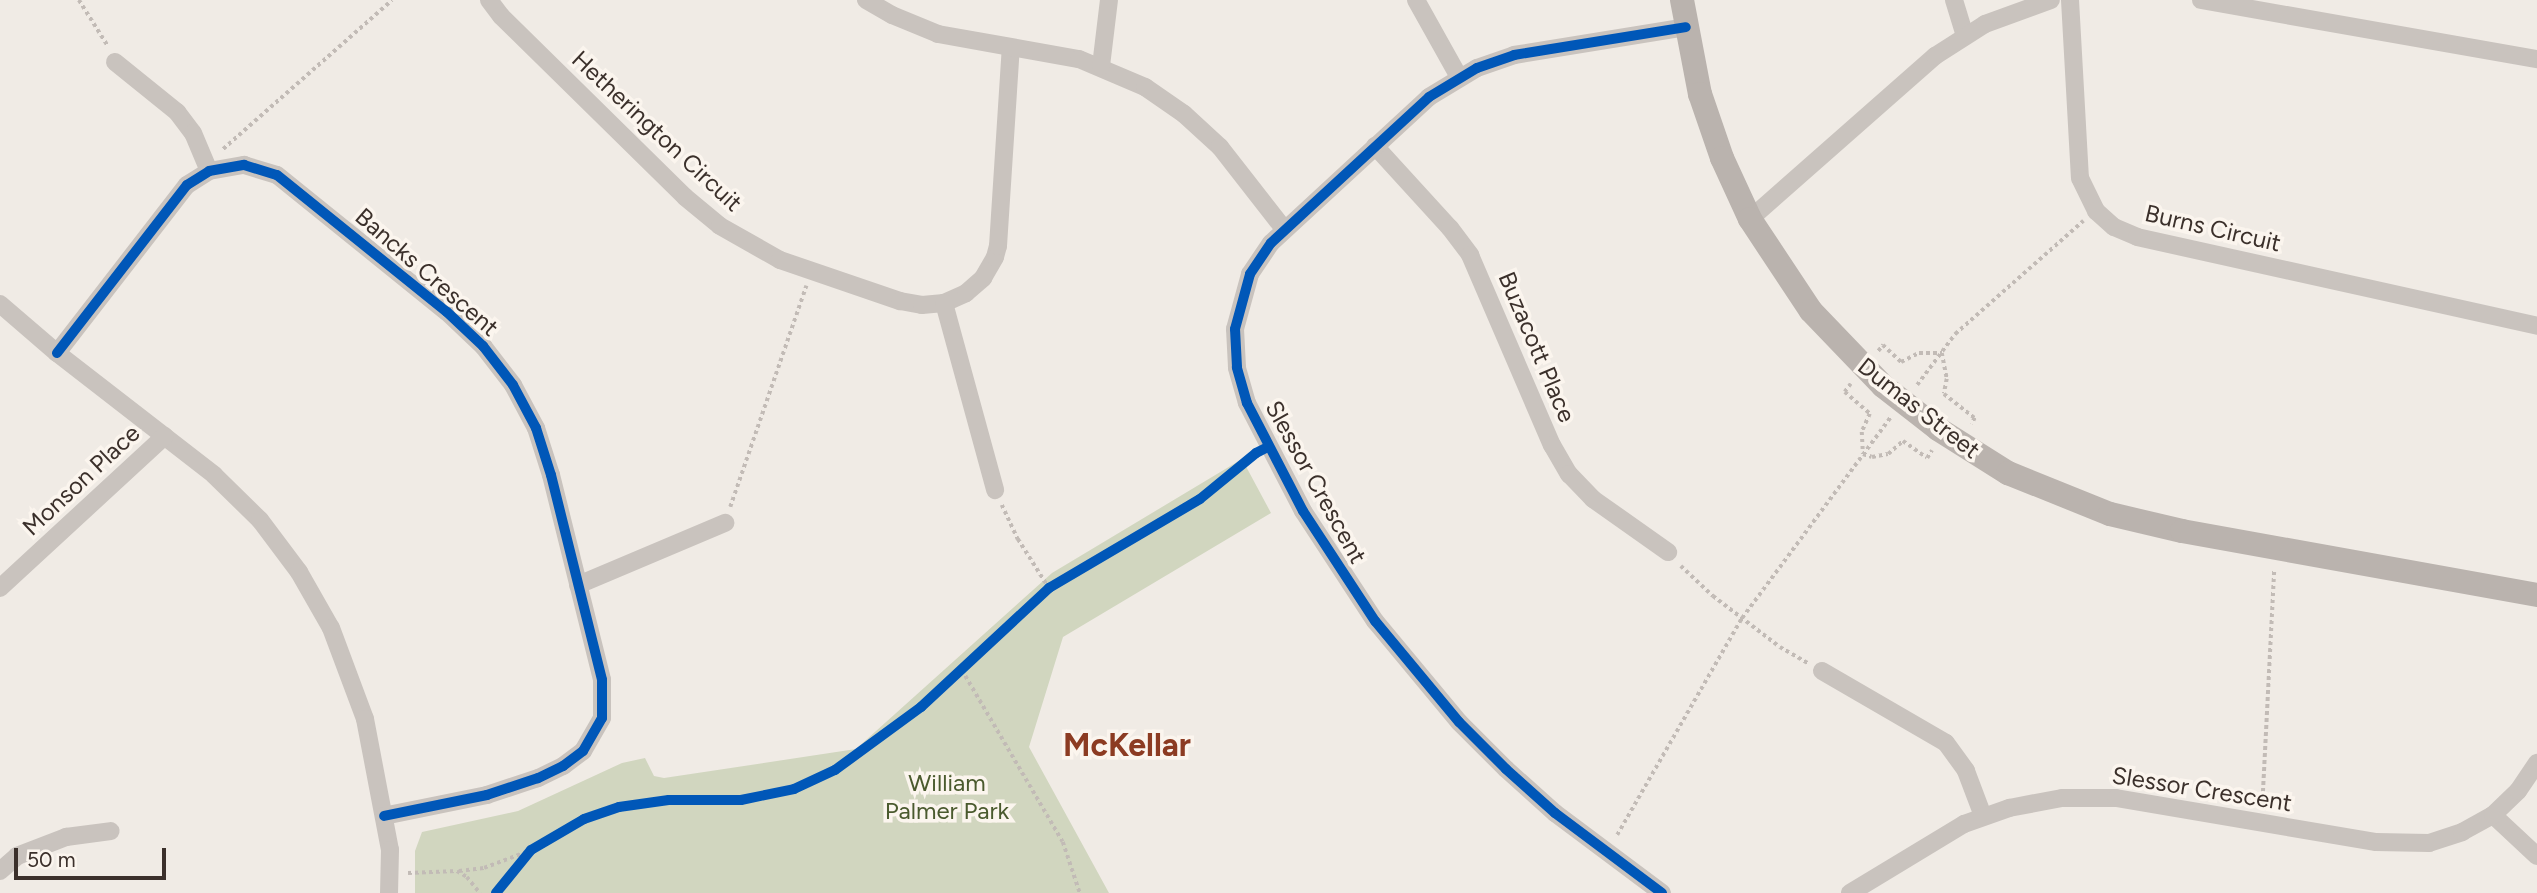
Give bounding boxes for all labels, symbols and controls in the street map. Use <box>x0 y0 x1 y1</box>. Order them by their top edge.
street label: Hetherington Circuit <box>566 45 748 217</box>
street label: Burns Circuit <box>2142 198 2284 258</box>
street label: Bancks Crescent <box>350 202 504 342</box>
street label: Buzacott Place <box>1492 267 1582 427</box>
street label: Dumas Street <box>1852 351 1986 465</box>
street label: Slessor Crescent <box>1259 396 1373 568</box>
street label: Monson Place <box>16 418 146 542</box>
district label: McKellar <box>1063 726 1191 764</box>
street label: Slessor Crescent <box>2110 761 2294 817</box>
park label: William Palmer Park <box>885 769 1009 825</box>
scale bar <box>18 834 170 878</box>
text: 50 m <box>27 847 76 872</box>

